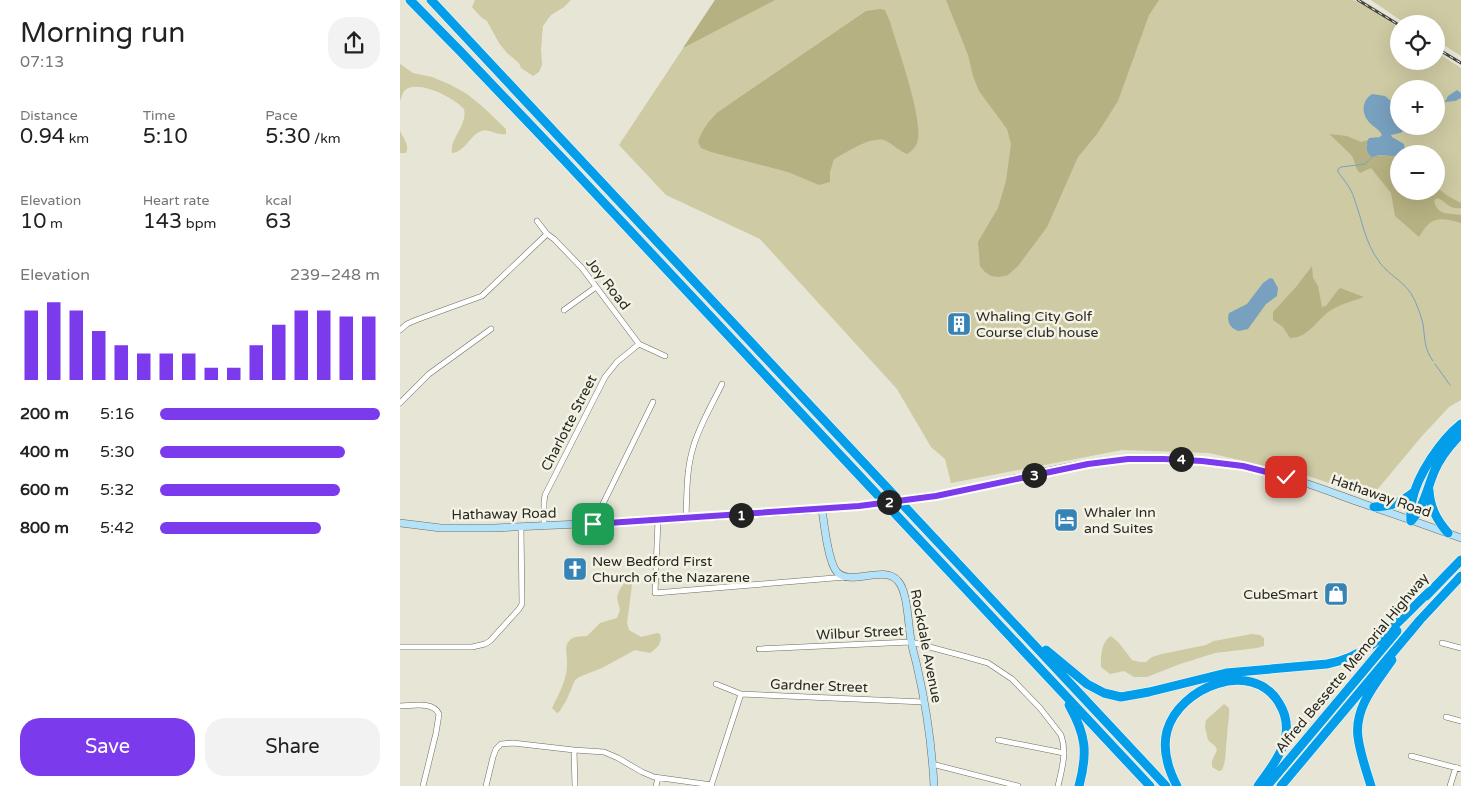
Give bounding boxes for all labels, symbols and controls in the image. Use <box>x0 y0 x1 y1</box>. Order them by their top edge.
map controls <box>1390 15 1445 200</box>
button: locate <box>1390 15 1445 70</box>
text: Morning run <box>20 16 185 50</box>
button: share <box>328 17 380 69</box>
text: 07:13 <box>20 52 64 72</box>
button: + <box>1390 80 1445 135</box>
text: Distance <box>20 107 78 124</box>
text: Time <box>143 107 175 124</box>
text: Pace <box>265 107 298 124</box>
text: 0.94 <box>20 124 65 149</box>
text: 5:10 <box>143 124 188 149</box>
text: 5:30 <box>265 124 310 149</box>
text: km <box>65 130 89 147</box>
text: /km <box>310 130 341 147</box>
button: − <box>1390 145 1445 200</box>
text: Elevation <box>20 192 81 209</box>
text: Heart rate <box>143 192 209 209</box>
text: kcal <box>265 192 292 209</box>
text: 10 <box>20 209 46 234</box>
text: 143 <box>143 209 182 234</box>
text: 63 <box>265 209 292 234</box>
text: m <box>46 215 63 232</box>
text: bpm <box>182 215 216 232</box>
street label: Joy Road <box>582 255 634 313</box>
text: Elevation <box>20 265 90 285</box>
text: 239–248 m <box>290 265 380 285</box>
place label: Whaling City Golf Course club house <box>976 308 1098 341</box>
building icon: Whaling City Golf Course club house <box>946 311 972 337</box>
street label: Charlotte Street <box>537 372 601 474</box>
text: 200 m <box>20 404 69 424</box>
text: 5:16 <box>100 404 134 424</box>
text: 400 m <box>20 442 69 462</box>
text: 5:30 <box>100 442 134 462</box>
pin: 4 <box>1168 446 1194 472</box>
text: 4 <box>1177 451 1186 468</box>
pin <box>1265 456 1307 498</box>
pin: 3 <box>1022 462 1046 488</box>
icon: check <box>1272 463 1300 491</box>
text: 3 <box>1030 467 1039 484</box>
street label: Hathaway Road <box>1329 471 1433 521</box>
text: 600 m <box>20 480 69 500</box>
text: 5:32 <box>100 480 134 500</box>
pin: 2 <box>876 490 902 514</box>
text: 2 <box>885 494 894 511</box>
pin: 1 <box>728 502 754 528</box>
pin <box>572 503 614 545</box>
place label: Whaler Inn and Suites <box>1084 504 1156 537</box>
street label: Hathaway Road <box>451 505 557 523</box>
text: 1 <box>737 507 746 524</box>
hotel icon: Whaler Inn and Suites <box>1053 507 1079 533</box>
icon: arrive <box>579 510 607 538</box>
text: 800 m <box>20 518 69 538</box>
text: 5:42 <box>100 518 134 538</box>
place label: New Bedford First Church of the Nazarene <box>592 553 750 586</box>
church icon: New Bedford First Church of the Nazarene <box>562 556 588 582</box>
street label: Alfred Bessette Memorial Highway <box>1272 569 1433 756</box>
shop icon: CubeSmart <box>1323 581 1349 607</box>
place label: CubeSmart <box>1243 586 1319 603</box>
street label: Rockdale Avenue <box>907 588 945 704</box>
street label: Wilbur Street <box>816 622 905 644</box>
street label: Gardner Street <box>770 676 869 696</box>
button: Save <box>20 718 195 776</box>
button: Share <box>205 718 380 776</box>

